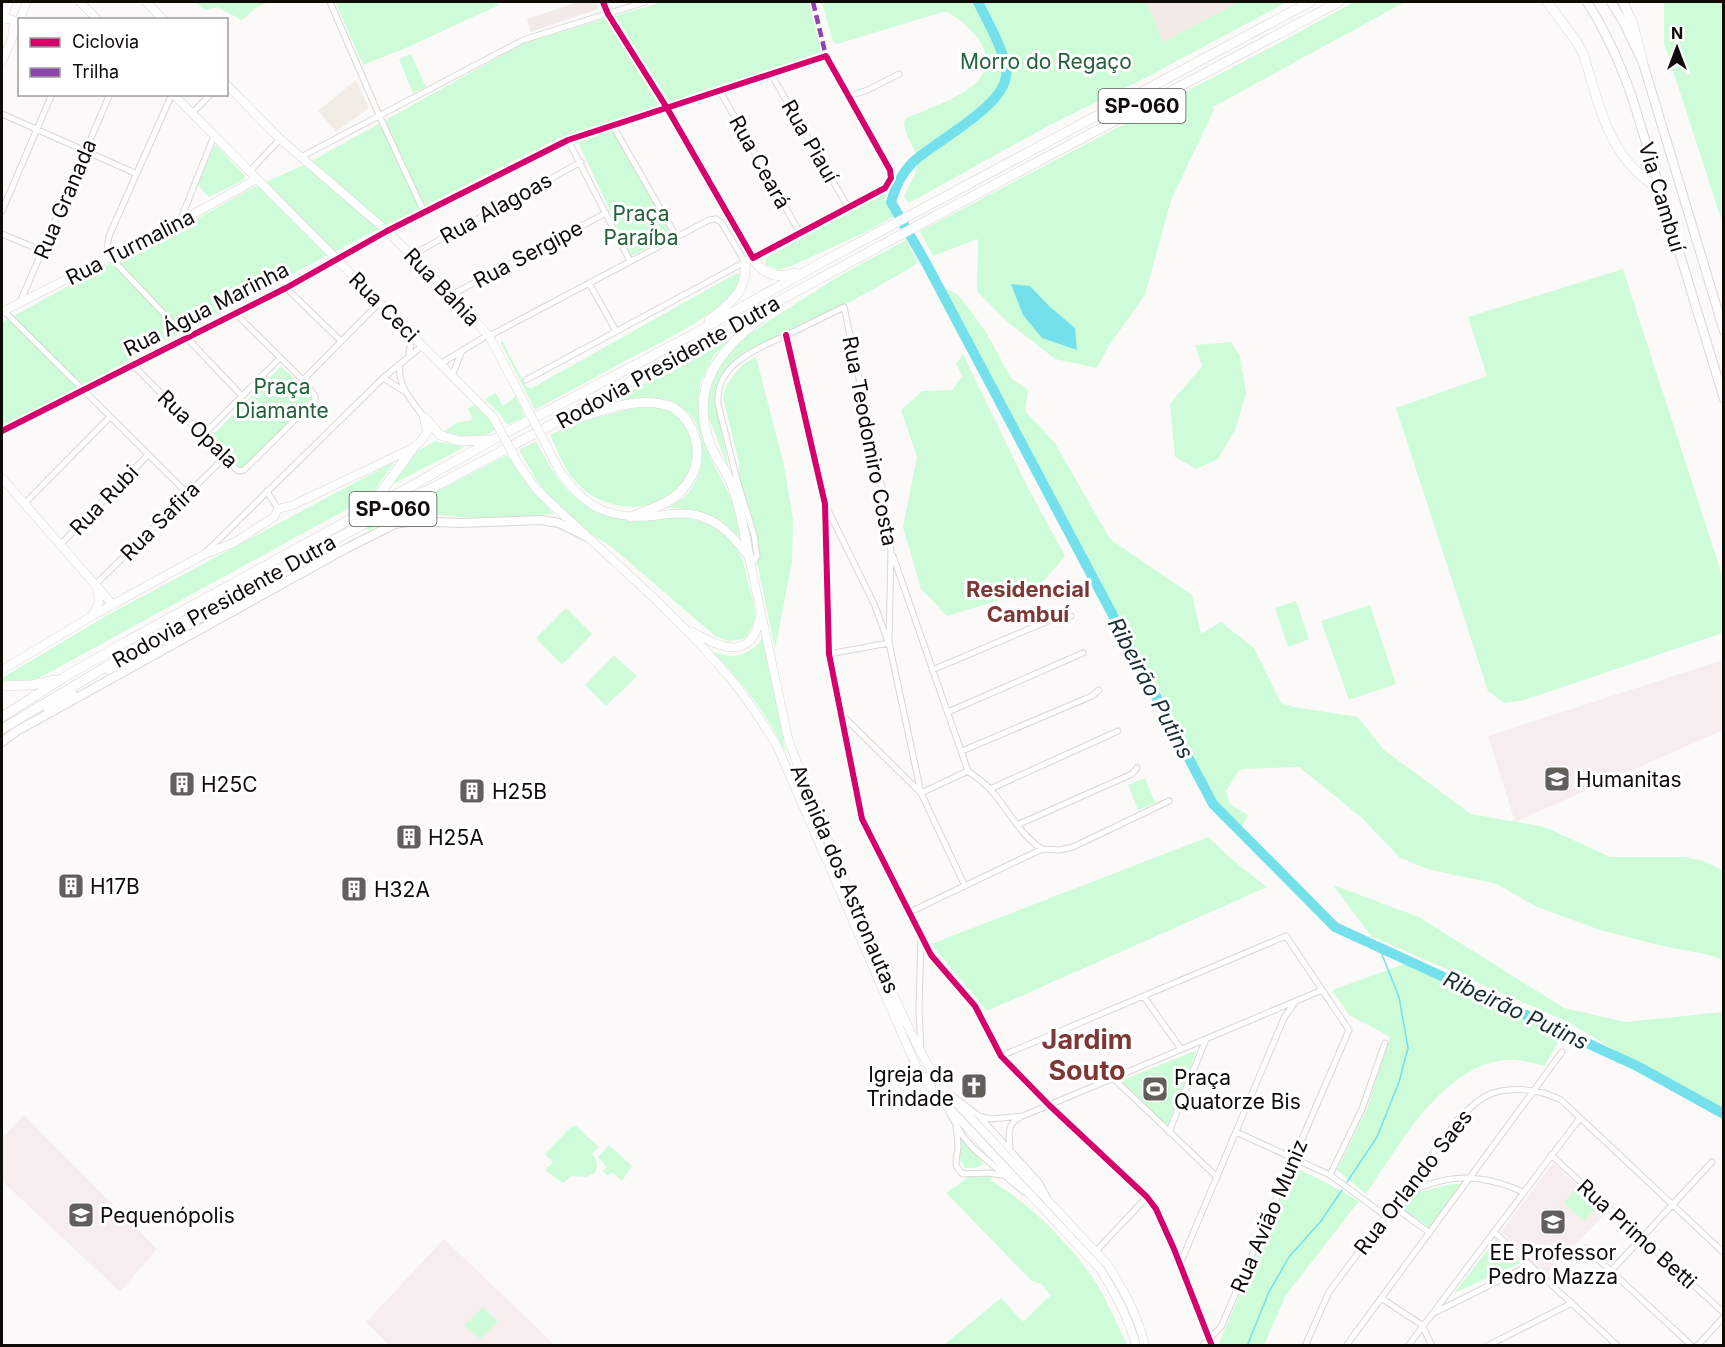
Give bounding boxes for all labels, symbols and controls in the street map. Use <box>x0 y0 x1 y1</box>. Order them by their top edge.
legend <box>18 18 228 96</box>
north arrow <box>1647 18 1707 78</box>
text: N <box>1671 23 1683 43</box>
text: Ciclovia <box>72 31 139 52</box>
park label: Morro do Regaço <box>960 49 1132 74</box>
text: Trilha <box>72 61 119 82</box>
road number: SP-060 <box>1098 89 1186 123</box>
street label: Rua Piauí <box>776 95 844 188</box>
street label: Rua Ceará <box>724 111 796 213</box>
street label: Rua Granada <box>29 135 101 263</box>
street label: Via Cambuí <box>1634 139 1691 256</box>
street label: Rua Alagoas <box>436 167 556 249</box>
park label: Praça Paraíba <box>604 201 678 250</box>
street label: Rua Turmalina <box>62 204 198 290</box>
street label: Rua Sergipe <box>469 215 587 293</box>
street label: Rua Bahia <box>399 243 485 331</box>
street label: Rua Água Marinha <box>119 256 293 361</box>
street label: Rua Ceci <box>344 267 424 347</box>
street label: Rodovia Presidente Dutra <box>552 290 784 434</box>
street label: Rua Teodomiro Costa <box>837 334 903 548</box>
park label: Praça Diamante <box>235 374 329 423</box>
street label: Rua Opala <box>153 385 243 473</box>
street label: Rua Rubi <box>65 460 143 540</box>
street label: Rua Safira <box>115 476 205 566</box>
road number: SP-060 <box>350 492 436 526</box>
street label: Rodovia Presidente Dutra <box>108 529 340 673</box>
district label: Residencial Cambuí <box>966 576 1090 627</box>
water label: Ribeirão Putins <box>1103 613 1199 763</box>
street label: Avenida dos Astronautas <box>785 761 905 997</box>
school or university icon: Humanitas <box>1542 764 1572 794</box>
place label: Humanitas <box>1576 767 1682 792</box>
building icon: H25C <box>167 769 197 799</box>
place label: H25C <box>201 772 258 797</box>
building icon: H25B <box>457 776 487 806</box>
place label: H25B <box>492 779 547 804</box>
building icon: H25A <box>394 822 424 852</box>
place label: H25A <box>428 825 484 850</box>
building icon: H17B <box>56 871 86 901</box>
place label: H17B <box>90 874 140 899</box>
building icon: H32A <box>339 874 369 904</box>
place label: H32A <box>374 877 430 902</box>
water label: Ribeirão Putins <box>1440 965 1592 1055</box>
district label: Jardim Souto <box>1042 1023 1132 1087</box>
place label: Igreja da Trindade <box>866 1062 954 1111</box>
place label: Praça Quatorze Bis <box>1174 1065 1301 1114</box>
church icon: Igreja da Trindade <box>959 1071 989 1101</box>
sports icon: Praça Quatorze Bis <box>1140 1074 1170 1104</box>
street label: Rua Orlando Saes <box>1349 1104 1477 1260</box>
street label: Rua Avião Muniz <box>1225 1135 1313 1297</box>
street label: Rua Primo Betti <box>1572 1174 1702 1294</box>
school or university icon: Pequenópolis <box>66 1200 96 1230</box>
place label: Pequenópolis <box>100 1203 235 1228</box>
school or university icon: EE Professor Pedro Mazza <box>1538 1207 1568 1237</box>
place label: EE Professor Pedro Mazza <box>1488 1240 1618 1289</box>

